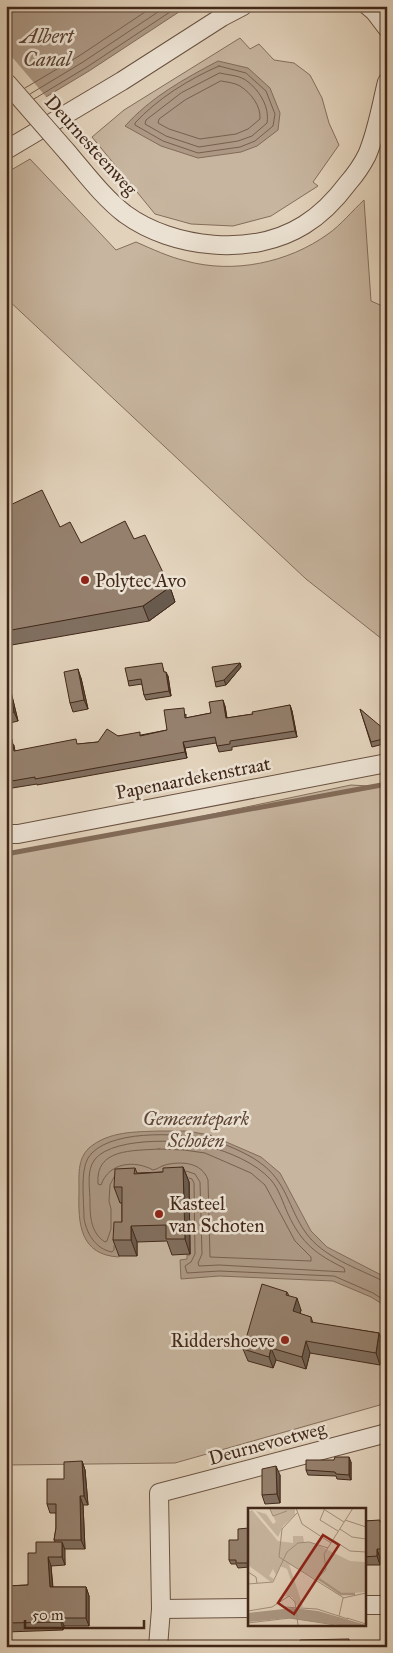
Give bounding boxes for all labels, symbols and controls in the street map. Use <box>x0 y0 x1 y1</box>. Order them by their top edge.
water label: Albert Canal <box>19 24 75 71</box>
street label: Deurnesteenweg <box>39 90 142 201</box>
place label: Polytec Avo <box>95 569 187 592</box>
marker: Polytec Avo <box>79 574 91 586</box>
street label: Papenaardekenstraat <box>114 752 273 804</box>
park label: Gemeentepark Schoten <box>143 1107 250 1152</box>
place label: Kasteel van Schoten <box>168 1192 265 1237</box>
marker: Kasteel van Schoten <box>153 1208 165 1220</box>
place label: Riddershoeve <box>171 1329 275 1352</box>
marker: Riddershoeve <box>279 1334 291 1346</box>
street label: Deurnevoetweg <box>206 1416 329 1471</box>
inset map <box>248 1508 366 1626</box>
scale bar <box>25 1598 144 1630</box>
text: 50 m <box>32 1606 64 1624</box>

